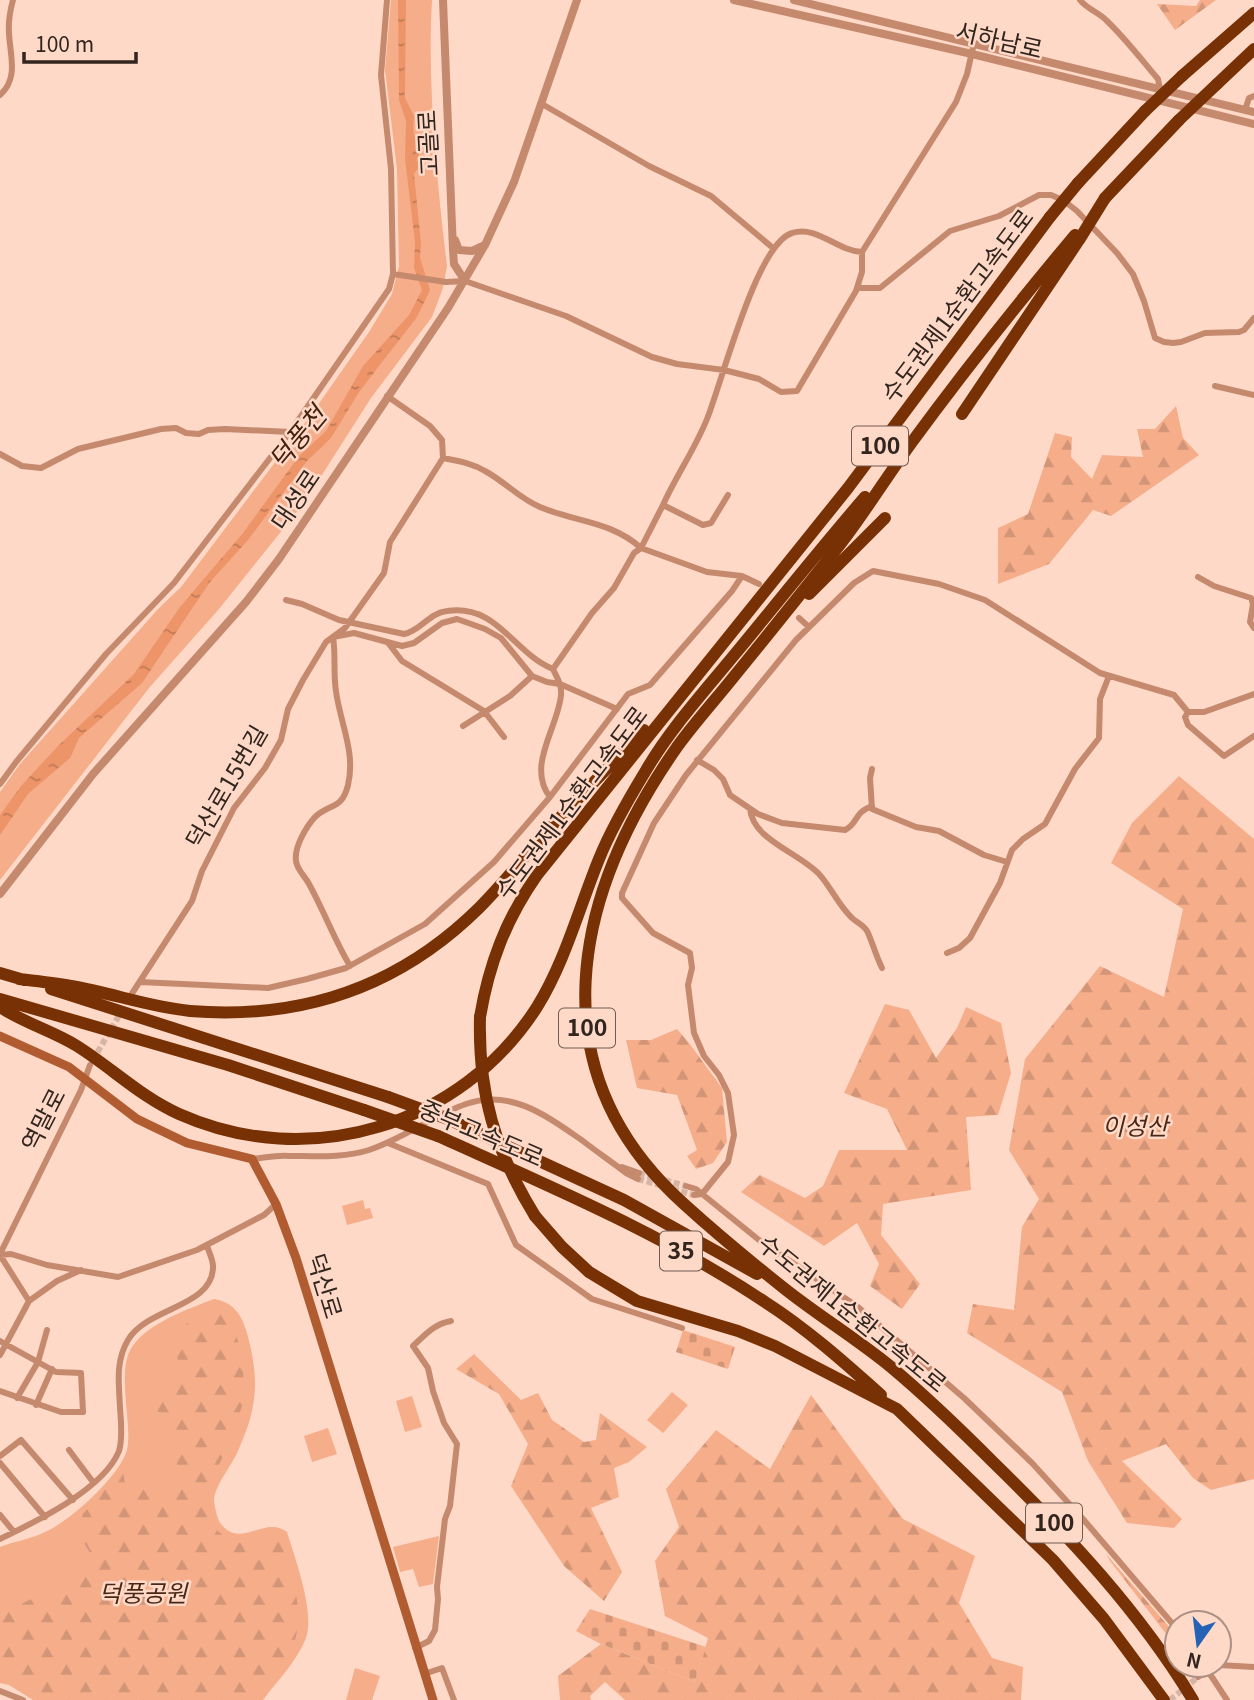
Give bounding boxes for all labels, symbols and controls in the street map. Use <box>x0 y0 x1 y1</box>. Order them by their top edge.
street label: 서하남로 <box>953 12 1047 66</box>
scale bar <box>24 21 136 65</box>
text: 100 m <box>35 28 94 58</box>
street label: 고골로 <box>407 109 446 177</box>
street label: 수도권제1순환고속도로 <box>872 200 1040 409</box>
water label: 덕풍천 <box>259 395 335 476</box>
road number: 100 <box>852 426 908 466</box>
street label: 대성로 <box>261 461 327 536</box>
street label: 수도권제1순환고속도로 <box>486 697 654 906</box>
street label: 덕산로15번길 <box>175 718 274 854</box>
road number: 100 <box>559 1009 615 1048</box>
street label: 역말로 <box>11 1081 72 1156</box>
street label: 중부고속도로 <box>414 1090 550 1174</box>
park label: 이성산 <box>1102 1107 1171 1142</box>
street label: 수도권제1순환고속도로 <box>752 1225 956 1399</box>
road number: 35 <box>660 1232 702 1270</box>
street label: 덕산로 <box>300 1248 353 1322</box>
road number: 100 <box>1026 1504 1082 1542</box>
park label: 덕풍공원 <box>99 1574 189 1609</box>
north arrow <box>1163 1609 1233 1679</box>
text: N <box>1183 1647 1204 1677</box>

